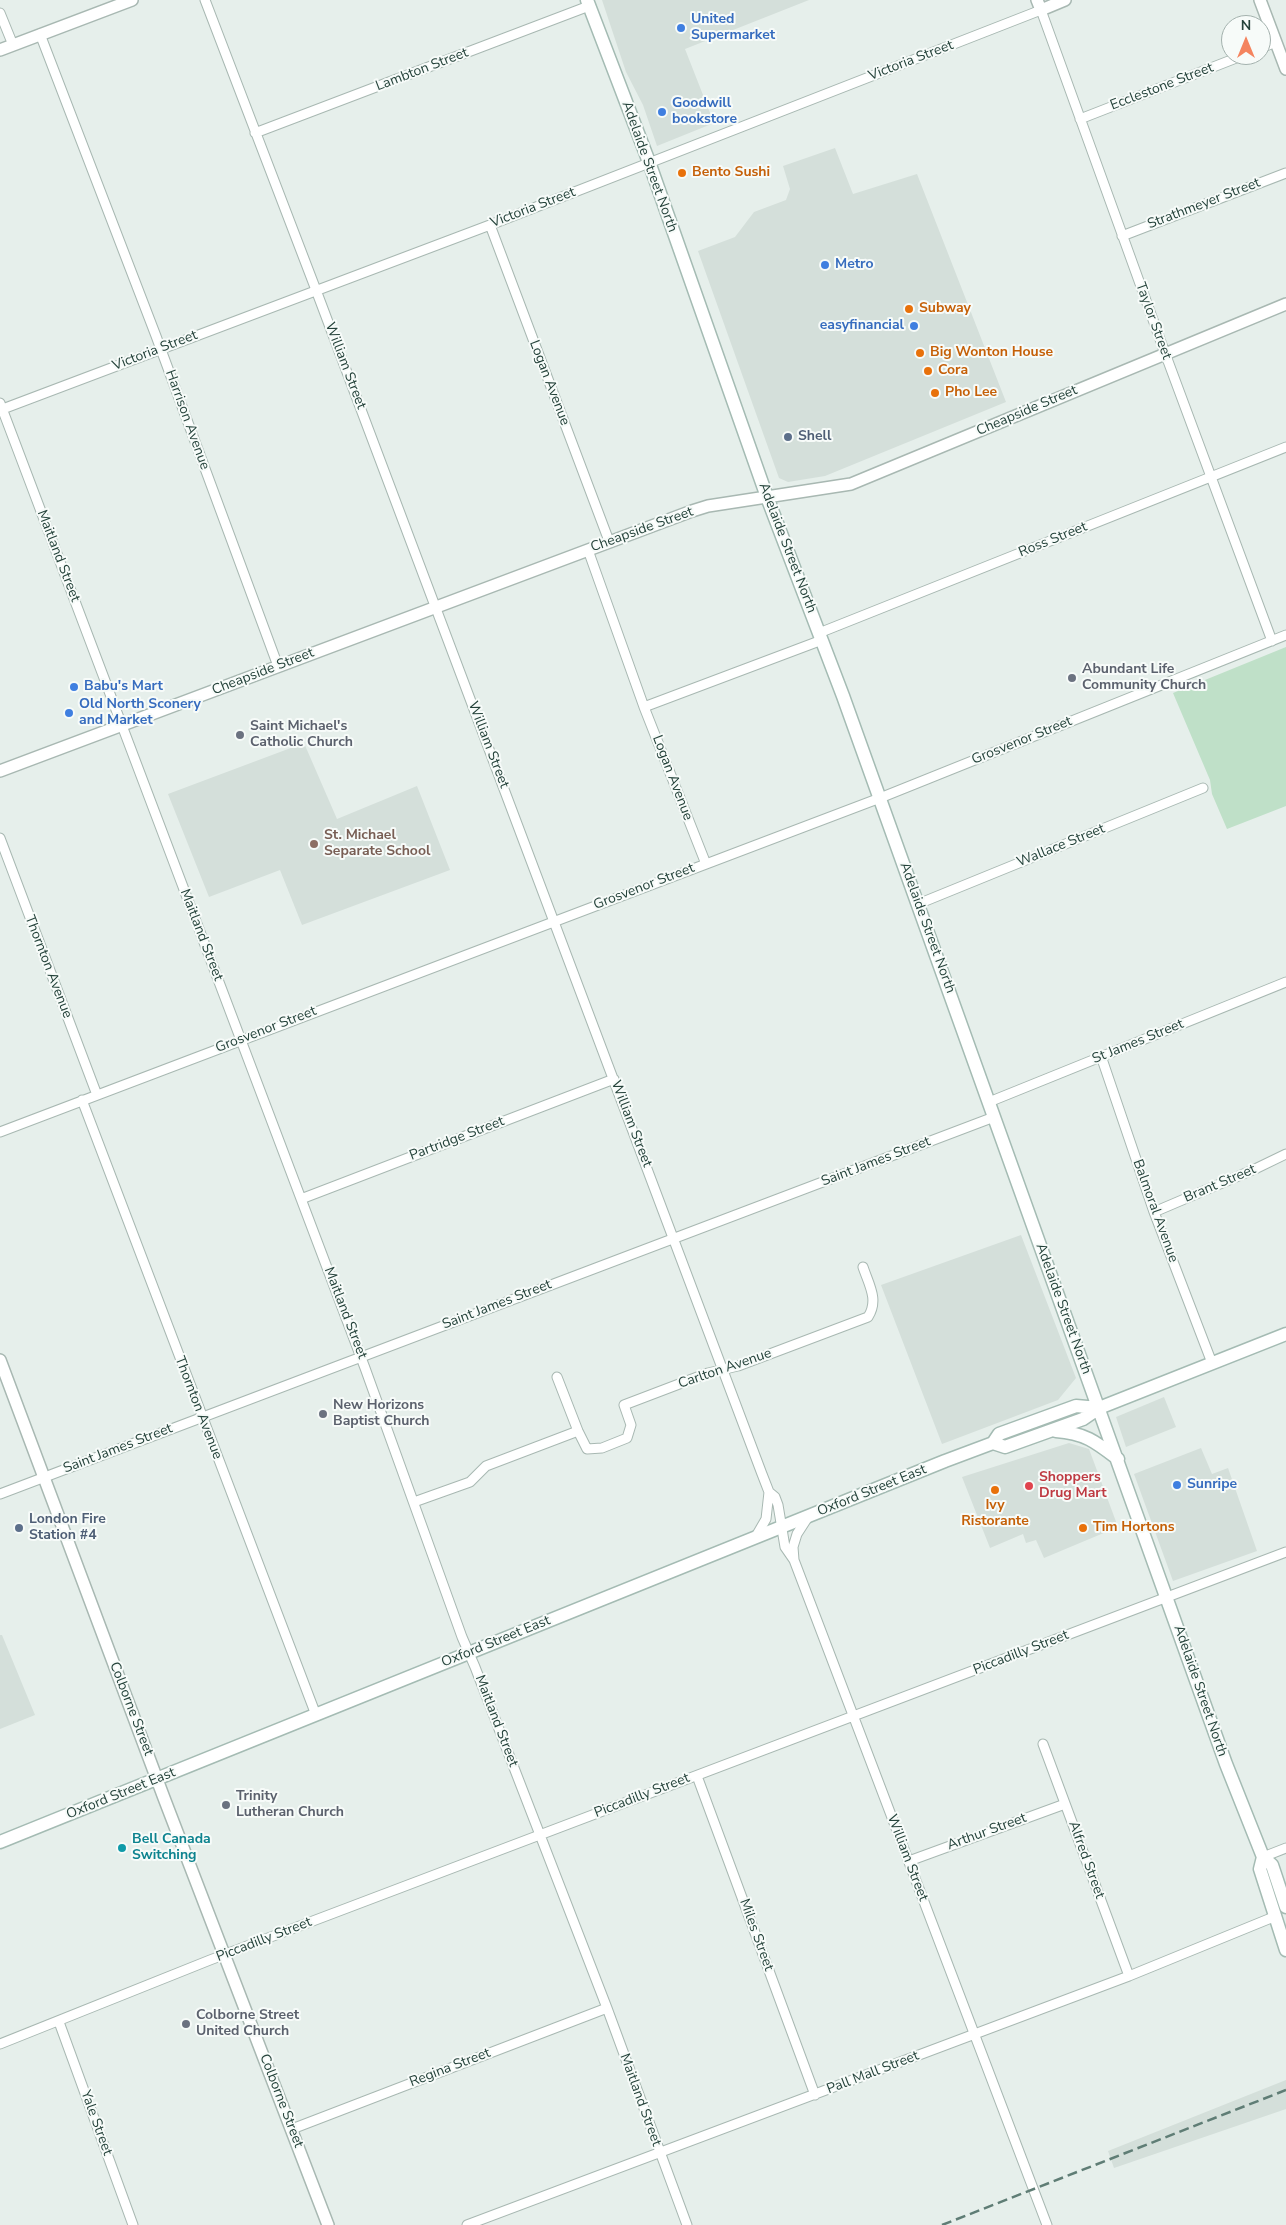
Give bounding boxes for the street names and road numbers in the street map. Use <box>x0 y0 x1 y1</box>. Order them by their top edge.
street label: Victoria Street <box>866 37 956 85</box>
street label: Lambton Street <box>373 45 471 95</box>
street label: Ecclestone Street <box>1108 60 1216 114</box>
street label: Adelaide Street North <box>618 99 680 235</box>
street label: Strathmeyer Street <box>1145 175 1263 233</box>
street label: Victoria Street <box>488 184 578 232</box>
street label: Taylor Street <box>1131 280 1175 362</box>
street label: William Street <box>321 320 369 412</box>
street label: Victoria Street <box>110 327 200 375</box>
street label: Logan Avenue <box>525 338 573 428</box>
street label: Harrison Avenue <box>161 368 213 472</box>
street label: Cheapside Street <box>974 382 1080 440</box>
street label: Adelaide Street North <box>754 481 820 615</box>
street label: Cheapside Street <box>588 504 696 556</box>
street label: Maitland Street <box>33 508 83 604</box>
street label: Ross Street <box>1016 519 1090 561</box>
street label: Cheapside Street <box>210 645 316 699</box>
street label: William Street <box>464 699 512 791</box>
street label: Grosvenor Street <box>969 713 1075 769</box>
street label: Logan Avenue <box>648 733 696 823</box>
street label: Wallace Street <box>1015 821 1107 871</box>
street label: Grosvenor Street <box>591 860 697 914</box>
street label: Adelaide Street North <box>896 860 958 996</box>
street label: Maitland Street <box>176 887 226 983</box>
street label: Thornton Avenue <box>21 913 75 1021</box>
street label: Grosvenor Street <box>213 1003 319 1057</box>
street label: St James Street <box>1090 1016 1186 1068</box>
street label: William Street <box>607 1078 655 1170</box>
street label: Partridge Street <box>407 1113 507 1165</box>
street label: Saint James Street <box>819 1133 933 1191</box>
street label: Balmoral Avenue <box>1129 1157 1181 1265</box>
street label: Brant Street <box>1182 1161 1258 1207</box>
street label: Adelaide Street North <box>1032 1241 1094 1377</box>
street label: Maitland Street <box>320 1265 370 1361</box>
street label: Saint James Street <box>440 1276 554 1334</box>
street label: Carlton Avenue <box>676 1345 774 1393</box>
street label: Thornton Avenue <box>171 1354 225 1462</box>
street label: Saint James Street <box>61 1420 175 1478</box>
street label: Oxford Street East <box>815 1462 929 1520</box>
street label: Oxford Street East <box>439 1613 553 1671</box>
street label: Adelaide Street North <box>1170 1623 1230 1759</box>
street label: Piccadilly Street <box>971 1627 1071 1679</box>
street label: Colborne Street <box>105 1660 157 1758</box>
street label: Maitland Street <box>471 1673 521 1769</box>
street label: Oxford Street East <box>64 1765 178 1823</box>
street label: Piccadilly Street <box>592 1770 692 1822</box>
street label: Arthur Street <box>945 1810 1029 1854</box>
street label: William Street <box>883 1812 931 1904</box>
street label: Alfred Street <box>1064 1819 1108 1901</box>
street label: Miles Street <box>735 1897 777 1973</box>
street label: Piccadilly Street <box>214 1914 314 1966</box>
street label: Regina Street <box>407 2045 493 2091</box>
street label: Pall Mall Street <box>825 2048 921 2098</box>
street label: Colborne Street <box>255 2052 307 2150</box>
street label: Maitland Street <box>616 2052 664 2148</box>
street label: Yale Street <box>76 2088 116 2158</box>

